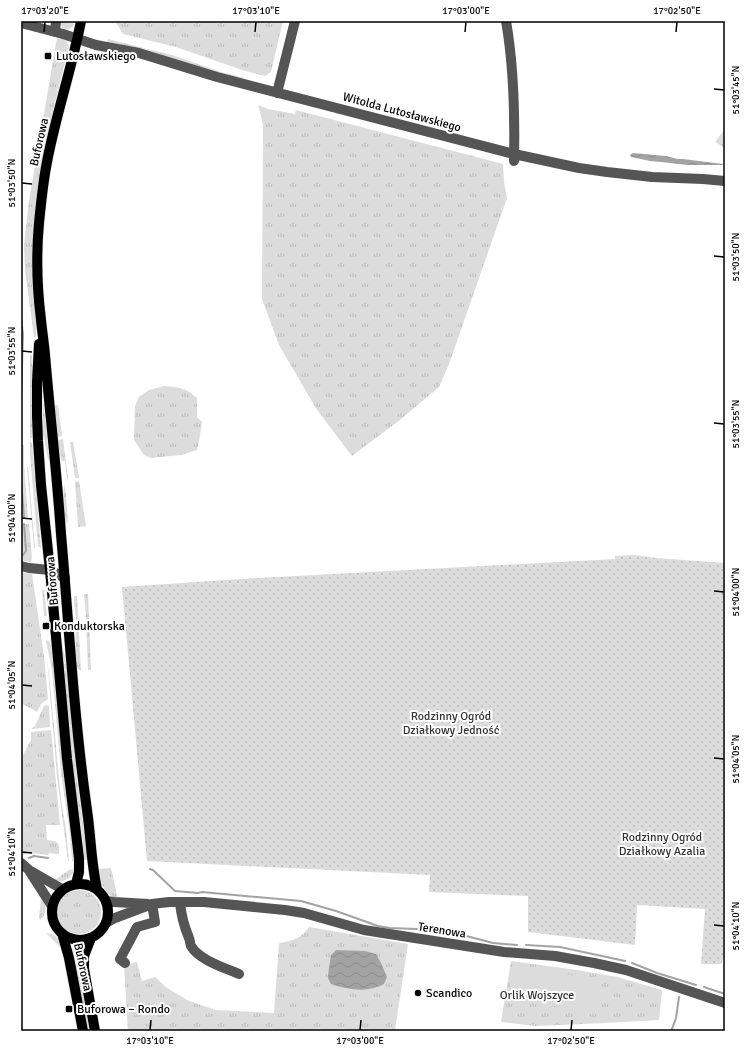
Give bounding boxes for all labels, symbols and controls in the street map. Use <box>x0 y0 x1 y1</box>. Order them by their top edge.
text: 17°03'20"E <box>21 5 69 17</box>
text: 17°03'10"E <box>232 5 280 17</box>
text: 17°03'00"E <box>442 5 490 17</box>
text: 17°02'50"E <box>653 5 701 17</box>
place label: Lutosławskiego <box>56 49 136 64</box>
marker: Lutosławskiego <box>43 51 53 61</box>
text: 51°03'45"N <box>730 66 742 114</box>
street label: Witolda Lutosławskiego <box>341 89 463 136</box>
street label: Buforowa <box>27 117 52 168</box>
text: 51°03'50"N <box>6 159 18 207</box>
text: 51°03'50"N <box>730 233 742 281</box>
text: 51°03'55"N <box>6 327 18 375</box>
text: 51°03'55"N <box>730 400 742 448</box>
text: 51°04'00"N <box>6 494 18 542</box>
street label: Buforowa <box>43 556 62 606</box>
text: 51°04'00"N <box>730 568 742 616</box>
place label: Konduktorska <box>54 619 125 634</box>
marker: Konduktorska <box>41 621 51 631</box>
text: 51°04'05"N <box>6 661 18 709</box>
park label: Rodzinny Ogród Działkowy Jedność <box>403 709 500 738</box>
text: 51°04'05"N <box>730 735 742 783</box>
text: 51°04'10"N <box>6 828 18 876</box>
park label: Rodzinny Ogród Działkowy Azalia <box>619 830 705 859</box>
text: 51°04'10"N <box>730 902 742 950</box>
street label: Terenowa <box>417 919 467 942</box>
street label: Buforowa <box>70 942 95 993</box>
place label: Scandico <box>426 986 472 1001</box>
marker: Scandico <box>413 988 423 998</box>
park label: Orlik Wojszyce <box>500 988 574 1003</box>
place label: Buforowa – Rondo <box>77 1002 170 1017</box>
marker: Buforowa – Rondo <box>64 1004 74 1014</box>
text: 17°03'10"E <box>126 1035 174 1047</box>
text: 17°03'00"E <box>336 1035 384 1047</box>
text: 17°02'50"E <box>547 1035 595 1047</box>

